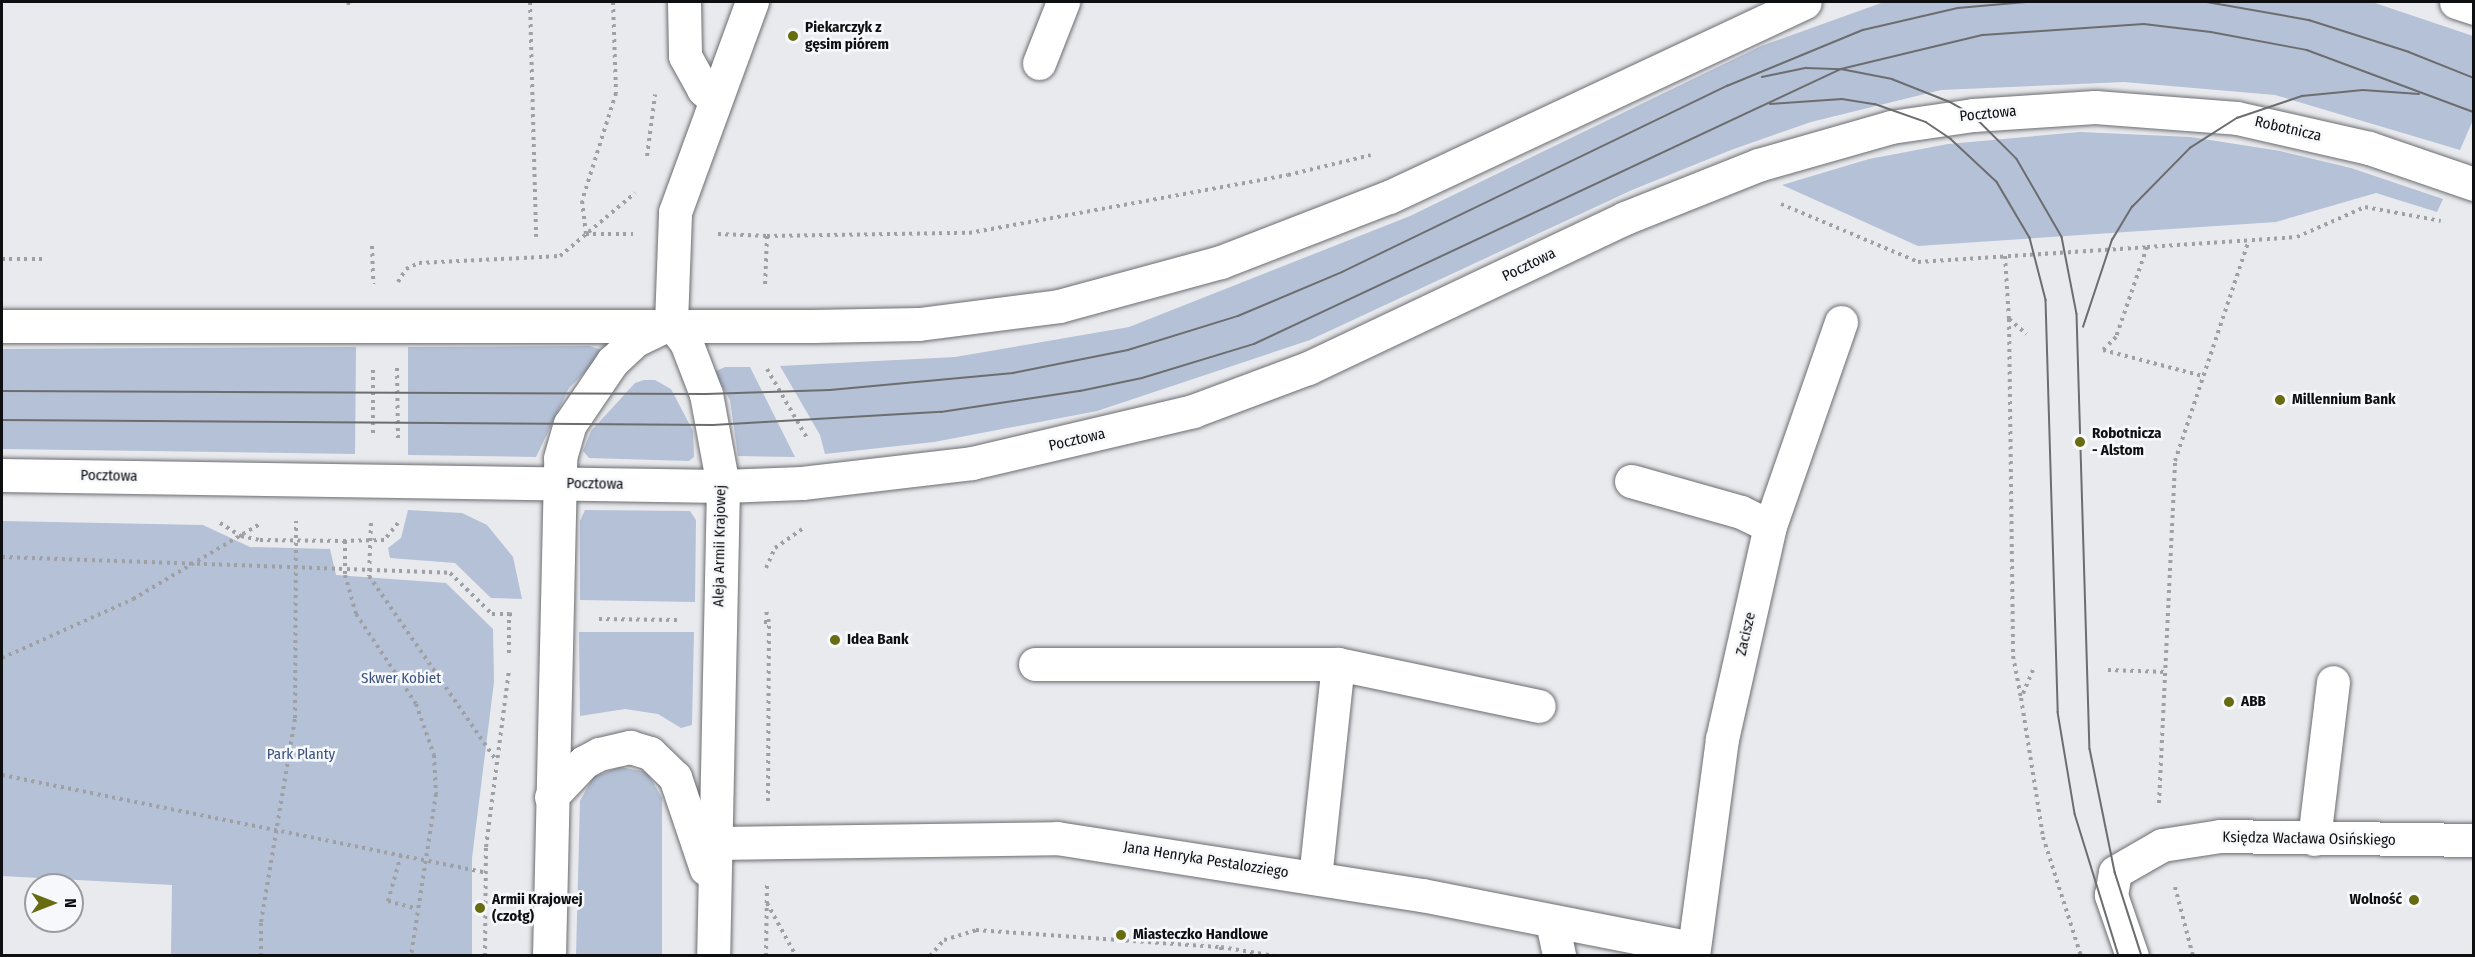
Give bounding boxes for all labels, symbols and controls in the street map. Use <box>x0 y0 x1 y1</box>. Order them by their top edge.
place label: Piekarczyk z gęsim piórem <box>805 18 889 53</box>
marker: Piekarczyk z gęsim piórem <box>786 29 800 43</box>
street label: Pocztowa <box>1959 102 2017 126</box>
street label: Robotnicza <box>2253 113 2323 145</box>
street label: Pocztowa <box>1499 244 1559 286</box>
place label: Millennium Bank <box>2292 391 2396 409</box>
marker: Millennium Bank <box>2273 393 2287 407</box>
place label: Robotnicza - Alstom <box>2092 424 2162 459</box>
street label: Pocztowa <box>1047 425 1107 455</box>
marker: Robotnicza - Alstom <box>2073 435 2087 449</box>
street label: Pocztowa <box>80 467 138 485</box>
street label: Pocztowa <box>566 475 624 493</box>
street label: Aleja Armii Krajowej <box>710 485 730 607</box>
street label: Zacisze <box>1732 611 1760 657</box>
place label: Idea Bank <box>847 631 909 649</box>
marker: Idea Bank <box>828 633 842 647</box>
park label: Skwer Kobiet <box>361 670 441 688</box>
place label: ABB <box>2241 693 2266 711</box>
marker: ABB <box>2222 695 2236 709</box>
park label: Park Planty <box>267 746 335 764</box>
street label: Księdza Wacława Osińskiego <box>2222 828 2396 850</box>
street label: Jana Henryka Pestalozziego <box>1122 838 1290 882</box>
north arrow <box>24 873 84 933</box>
place label: Armii Krajowej (czołg) <box>492 890 583 925</box>
place label: Wolność <box>2349 891 2402 909</box>
marker: Wolność <box>2407 893 2421 907</box>
text: N <box>61 898 80 908</box>
marker: Armii Krajowej (czołg) <box>473 901 487 915</box>
place label: Miasteczko Handlowe <box>1133 926 1268 944</box>
marker: Miasteczko Handlowe <box>1114 928 1128 942</box>

